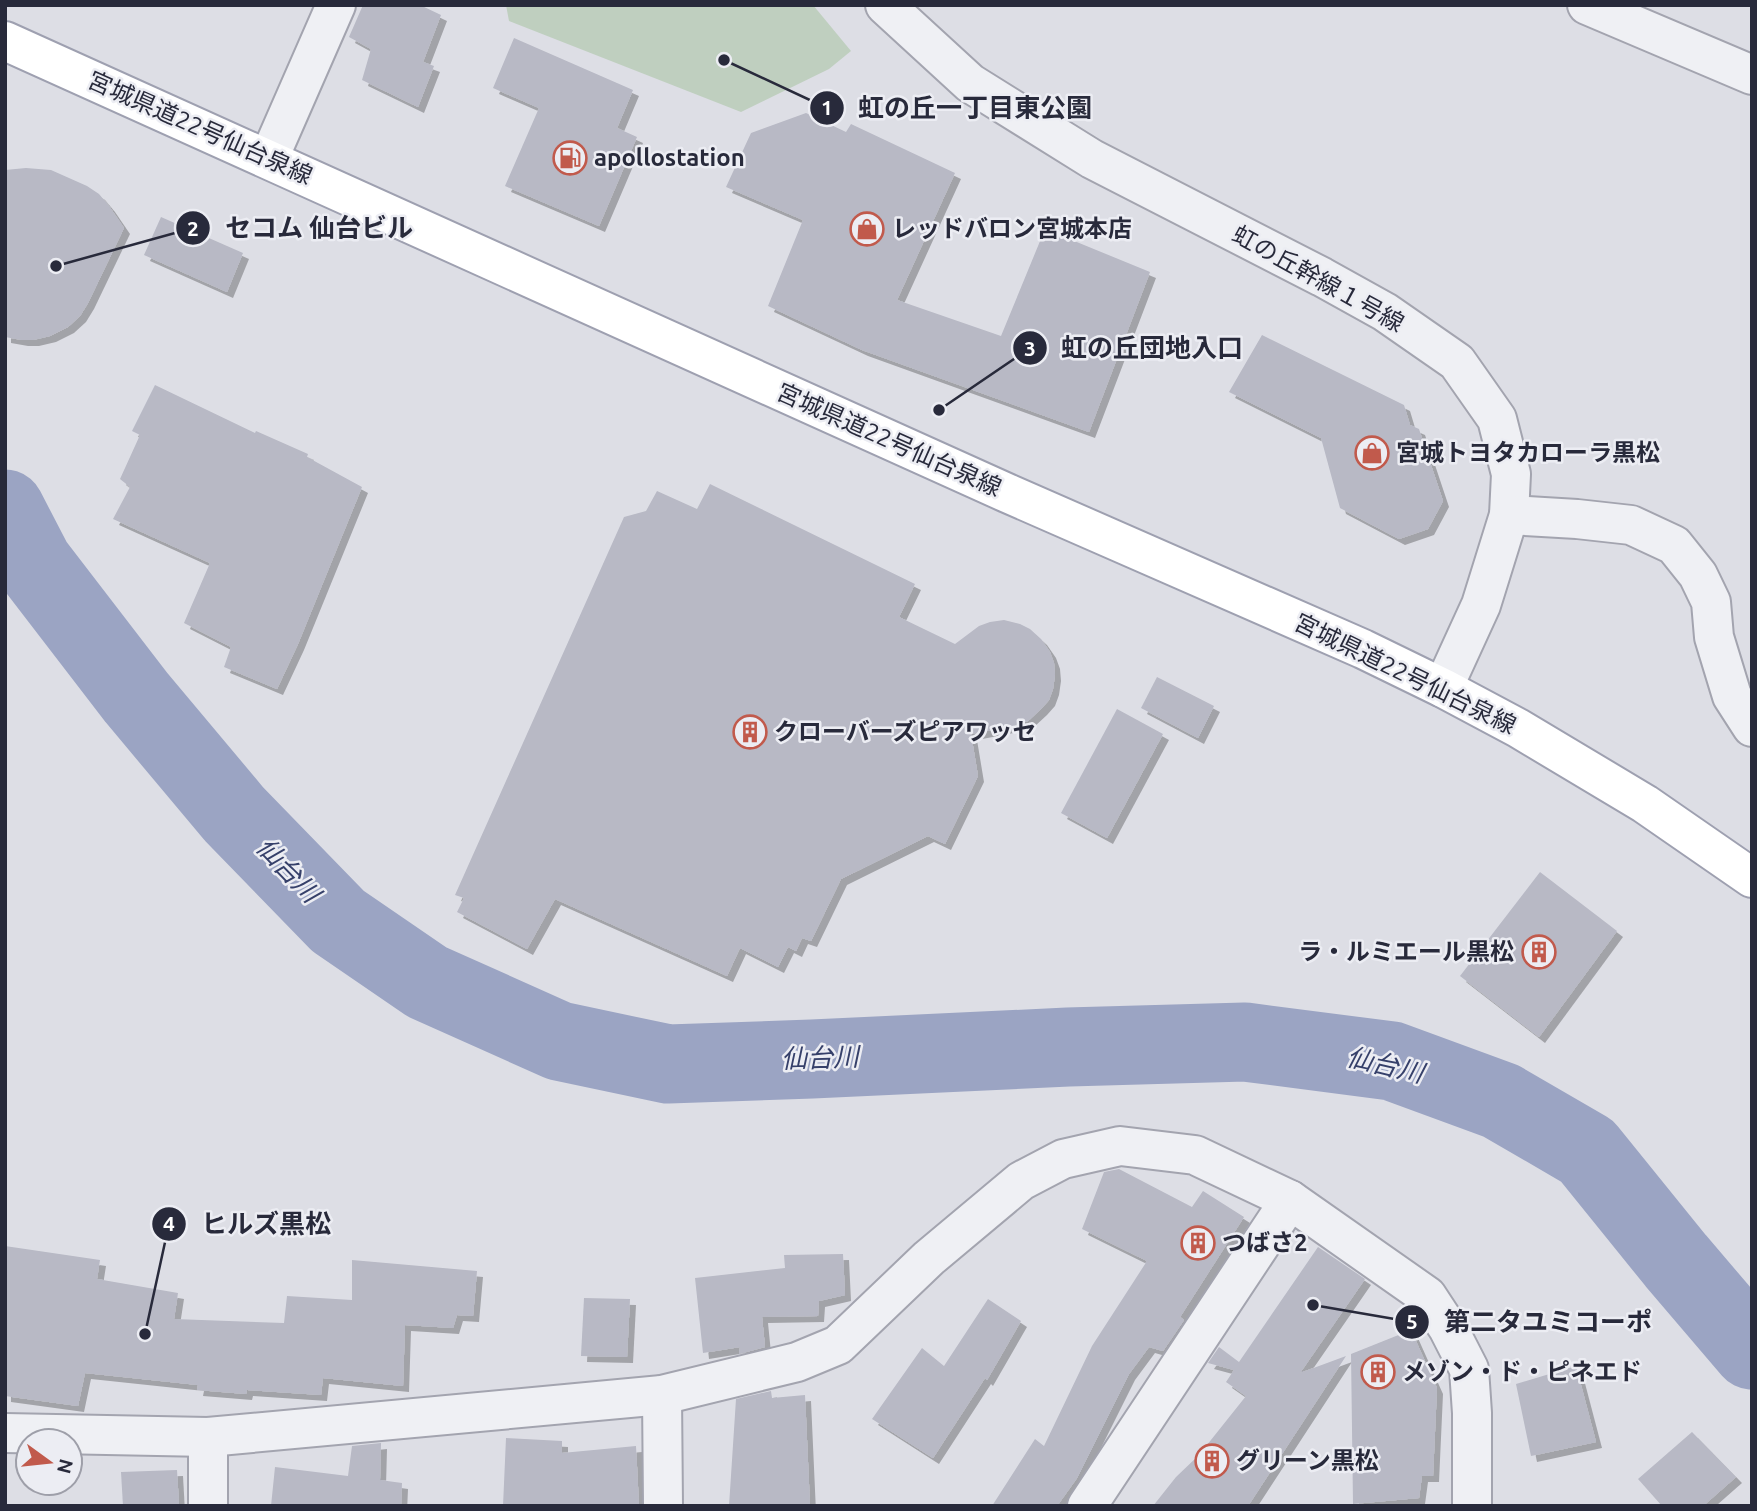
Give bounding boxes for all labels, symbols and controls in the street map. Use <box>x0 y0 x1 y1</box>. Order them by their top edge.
street label: 宮城県道22号仙台泉線 <box>84 66 317 189</box>
callout: 虹の丘一丁目東公園 <box>809 84 1106 131</box>
text: 虹の丘一丁目東公園 <box>858 93 1092 122</box>
text: 1 <box>821 95 833 119</box>
fuel station icon: apollostation <box>551 139 589 177</box>
place label: apollostation <box>594 144 745 171</box>
callout: セコム 仙台ビル <box>176 205 427 252</box>
shop icon: レッドバロン宮城本店 <box>848 210 886 248</box>
text: セコム 仙台ビル <box>225 213 413 242</box>
place label: レッドバロン宮城本店 <box>892 215 1132 242</box>
text: 2 <box>187 216 199 240</box>
street label: 虹の丘幹線１号線 <box>1228 220 1409 337</box>
callout: 虹の丘団地入口 <box>1012 325 1257 372</box>
text: 虹の丘団地入口 <box>1061 333 1243 362</box>
text: 3 <box>1024 336 1036 360</box>
street label: 宮城県道22号仙台泉線 <box>773 378 1006 501</box>
shop icon: 宮城トヨタカローラ黒松 <box>1353 434 1391 472</box>
place label: 宮城トヨタカローラ黒松 <box>1396 439 1660 466</box>
street label: 宮城県道22号仙台泉線 <box>1290 608 1520 739</box>
building icon: クローバーズピアワッセ <box>731 713 769 751</box>
place label: クローバーズピアワッセ <box>774 718 1037 745</box>
water label: 仙台川 <box>251 832 328 910</box>
building icon: ラ・ルミエール黒松 <box>1520 933 1558 971</box>
place label: ラ・ルミエール黒松 <box>1298 938 1514 965</box>
water label: 仙台川 <box>780 1042 862 1073</box>
water label: 仙台川 <box>1344 1042 1429 1088</box>
callout: ヒルズ黒松 <box>152 1200 345 1247</box>
text: ヒルズ黒松 <box>201 1209 331 1238</box>
text: 4 <box>163 1211 175 1235</box>
building icon: つばさ2 <box>1179 1224 1217 1262</box>
place label: つばさ2 <box>1222 1229 1308 1256</box>
callout: 第二タユミコーポ <box>1395 1298 1666 1345</box>
text: 第二タユミコーポ <box>1444 1307 1652 1336</box>
text: 5 <box>1406 1309 1418 1333</box>
building icon: メゾン・ド・ピネエド <box>1359 1353 1397 1391</box>
place label: メゾン・ド・ピネエド <box>1402 1358 1642 1385</box>
north arrow <box>14 1427 84 1497</box>
building icon: グリーン黒松 <box>1193 1442 1231 1480</box>
place label: グリーン黒松 <box>1236 1447 1379 1474</box>
text: N <box>53 1457 78 1476</box>

